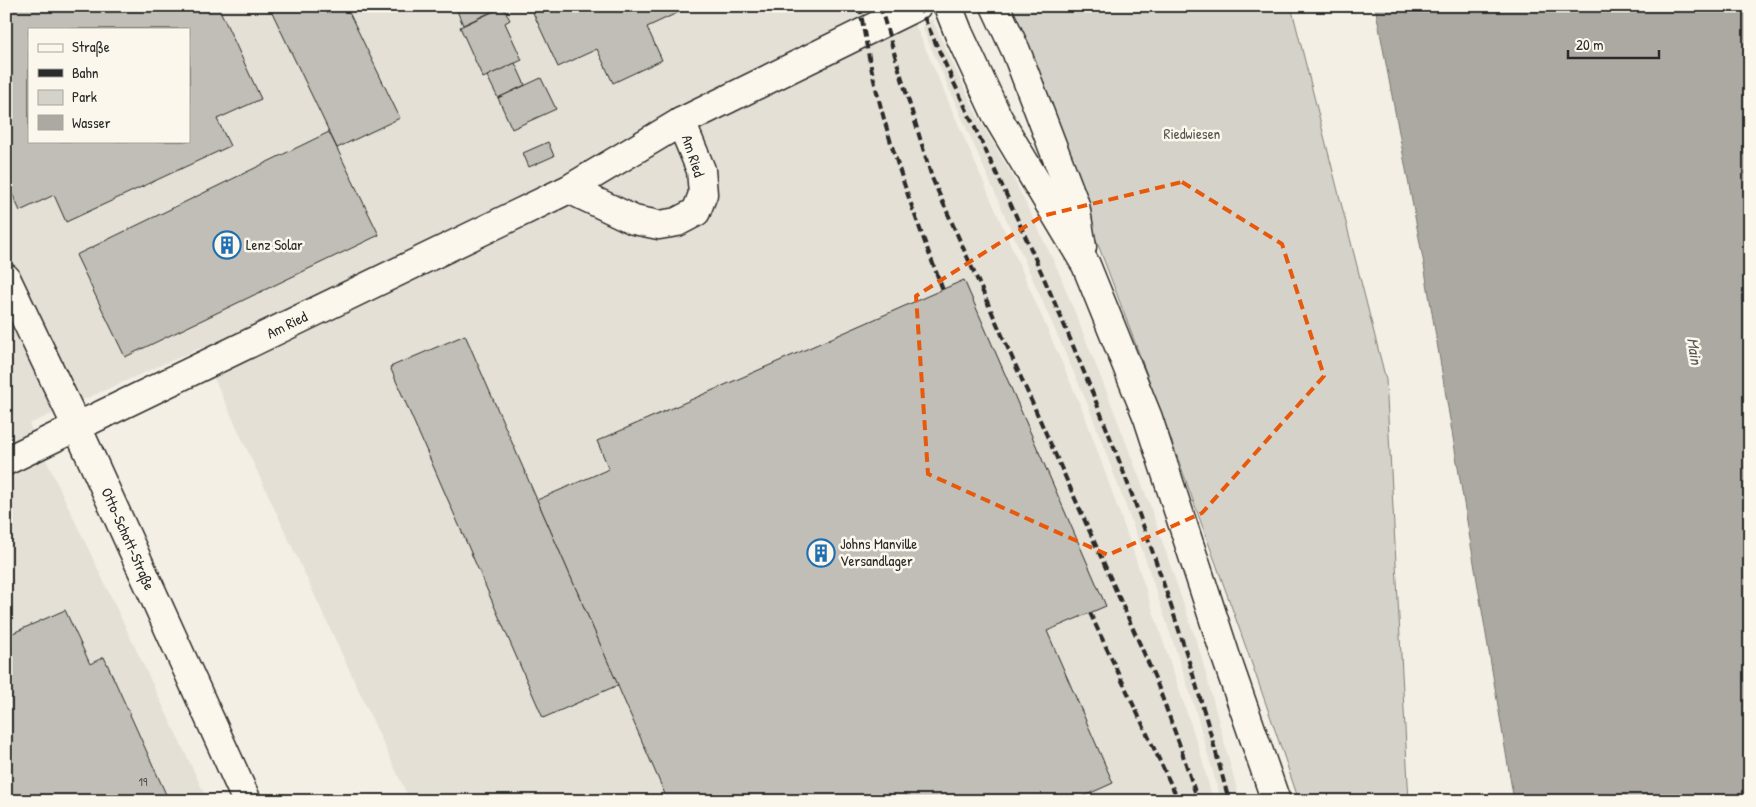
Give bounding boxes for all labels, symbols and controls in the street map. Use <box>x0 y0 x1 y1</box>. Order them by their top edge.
legend <box>28 28 190 142</box>
scale bar <box>1568 28 1660 60</box>
text: 20 m <box>1576 34 1603 55</box>
text: Straße <box>72 36 110 57</box>
text: Bahn <box>72 62 99 83</box>
text: Park <box>72 86 97 107</box>
text: Wasser <box>72 112 111 133</box>
park label: Riedwiesen <box>1164 123 1221 144</box>
street label: Am Ried <box>677 132 710 180</box>
building icon: Lenz Solar <box>212 230 242 260</box>
place label: Lenz Solar <box>246 234 303 255</box>
street label: Am Ried <box>263 306 311 343</box>
water label: Main <box>1682 336 1708 368</box>
street label: Otto-Schott-Straße <box>97 484 160 593</box>
place label: Johns Manville Versandlager <box>840 533 917 571</box>
building icon: Johns Manville Versandlager <box>806 538 836 568</box>
house number: 19 <box>139 773 148 790</box>

